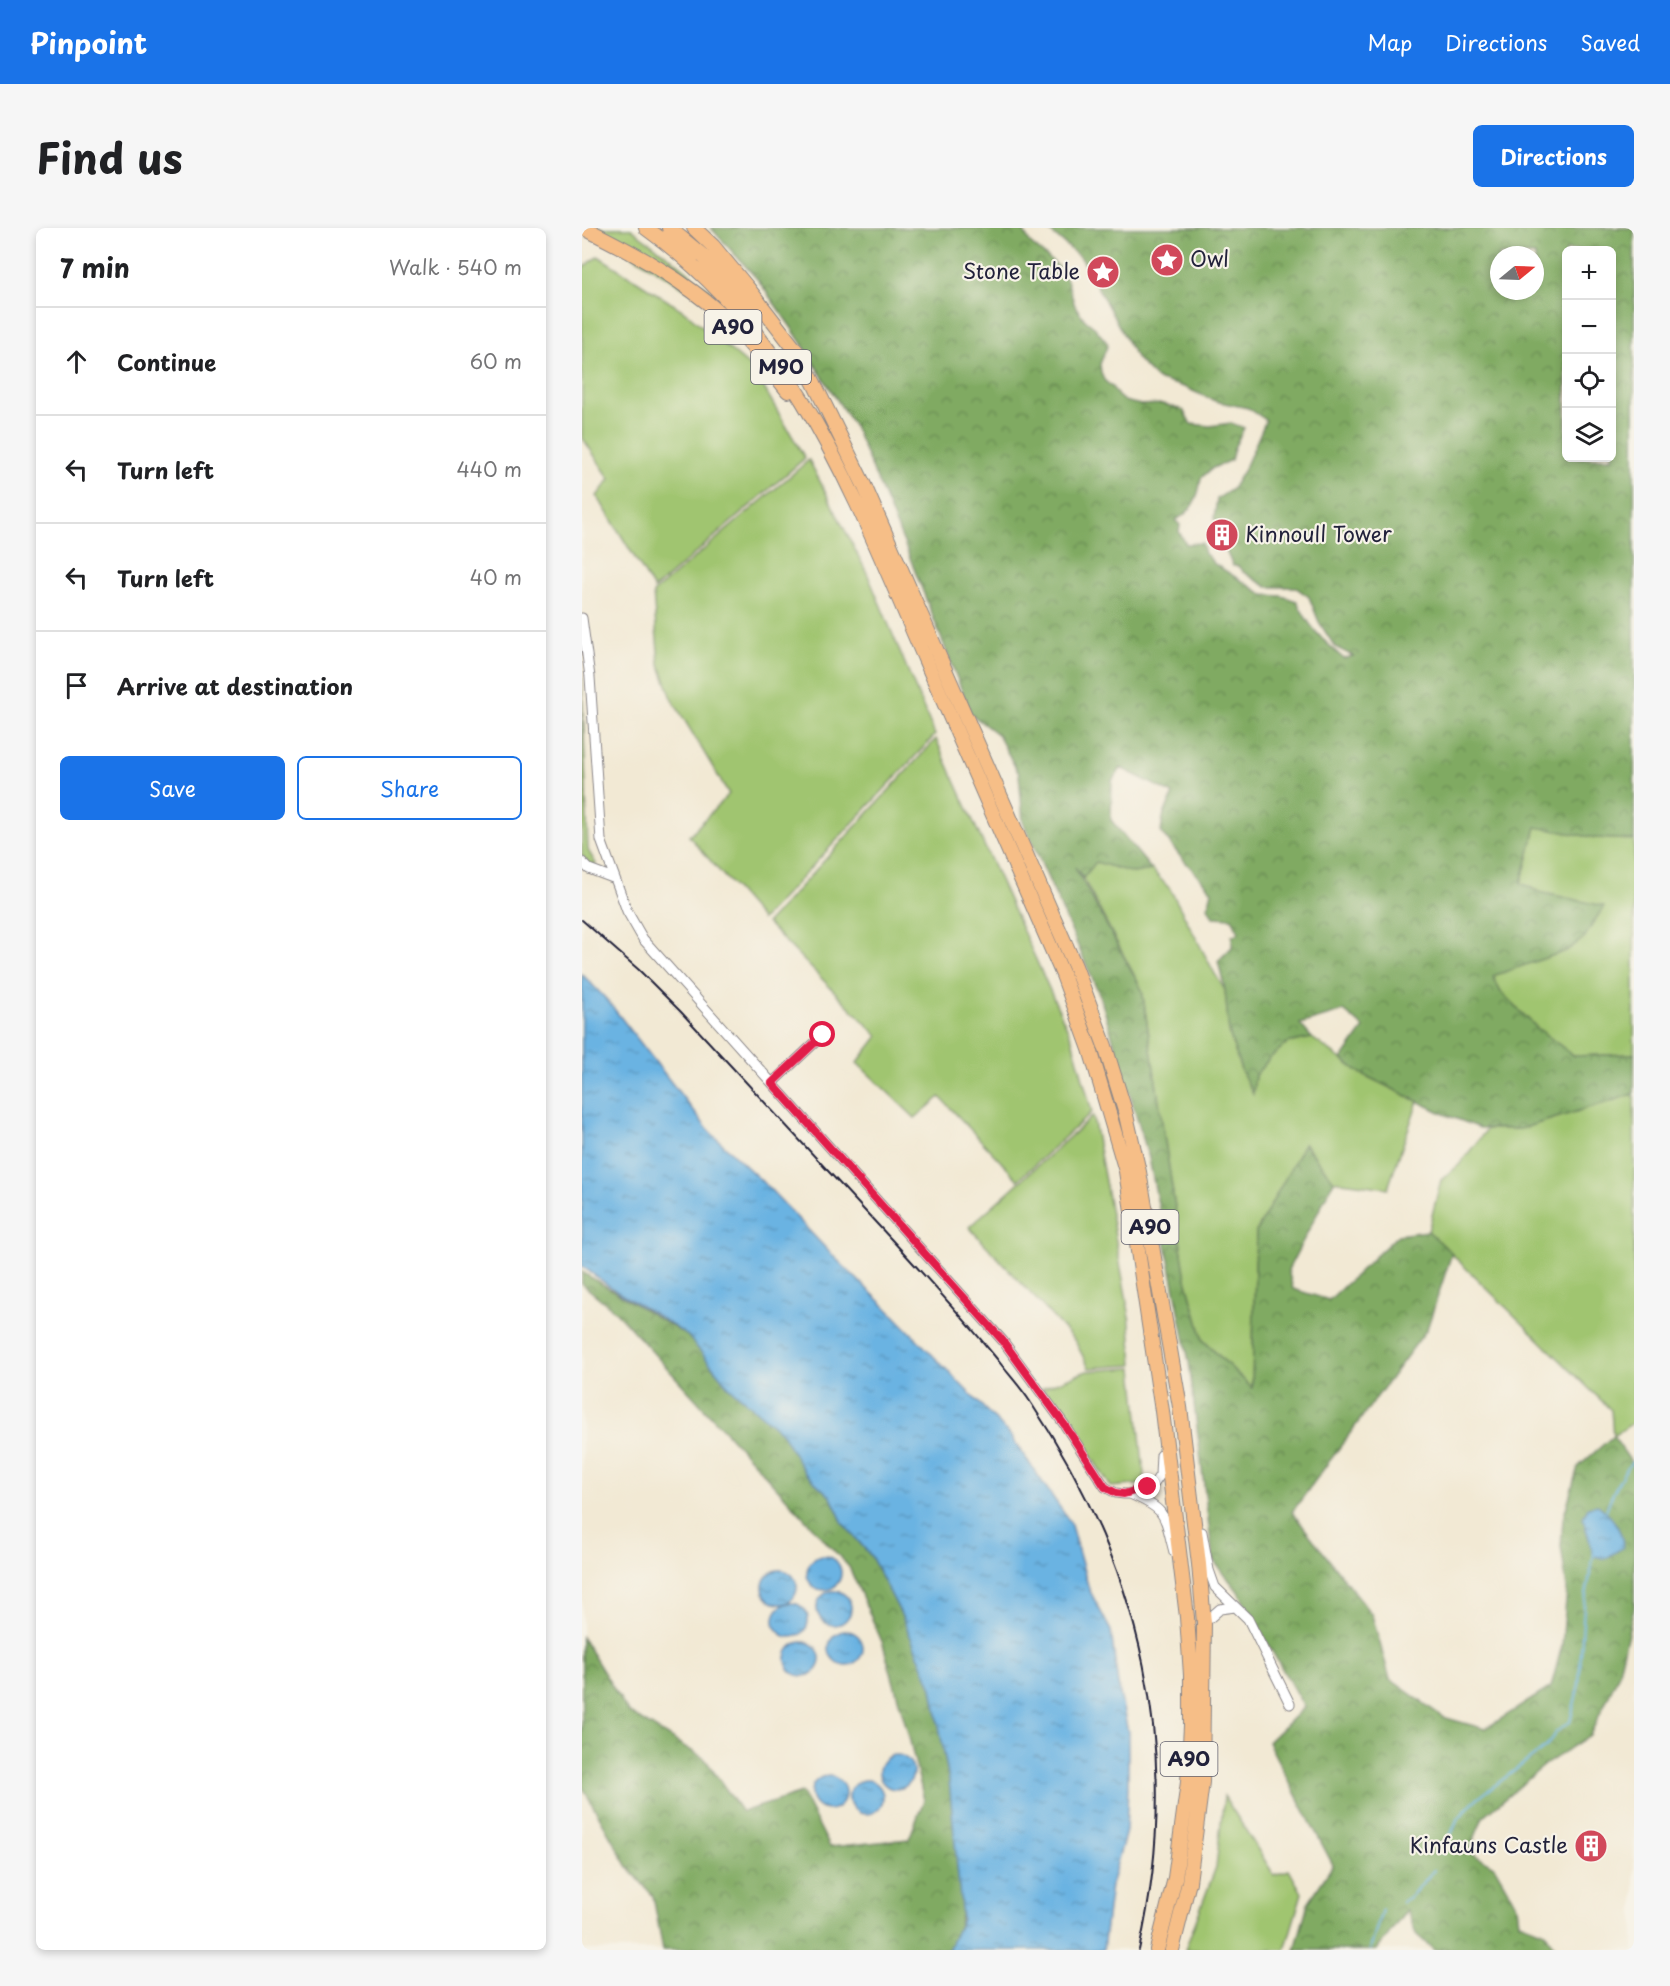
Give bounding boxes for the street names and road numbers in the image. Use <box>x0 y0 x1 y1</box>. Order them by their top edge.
road number: A90 <box>704 310 762 344</box>
road number: M90 <box>751 350 811 384</box>
road number: A90 <box>1122 1210 1178 1244</box>
road number: A90 <box>1160 1742 1218 1776</box>

